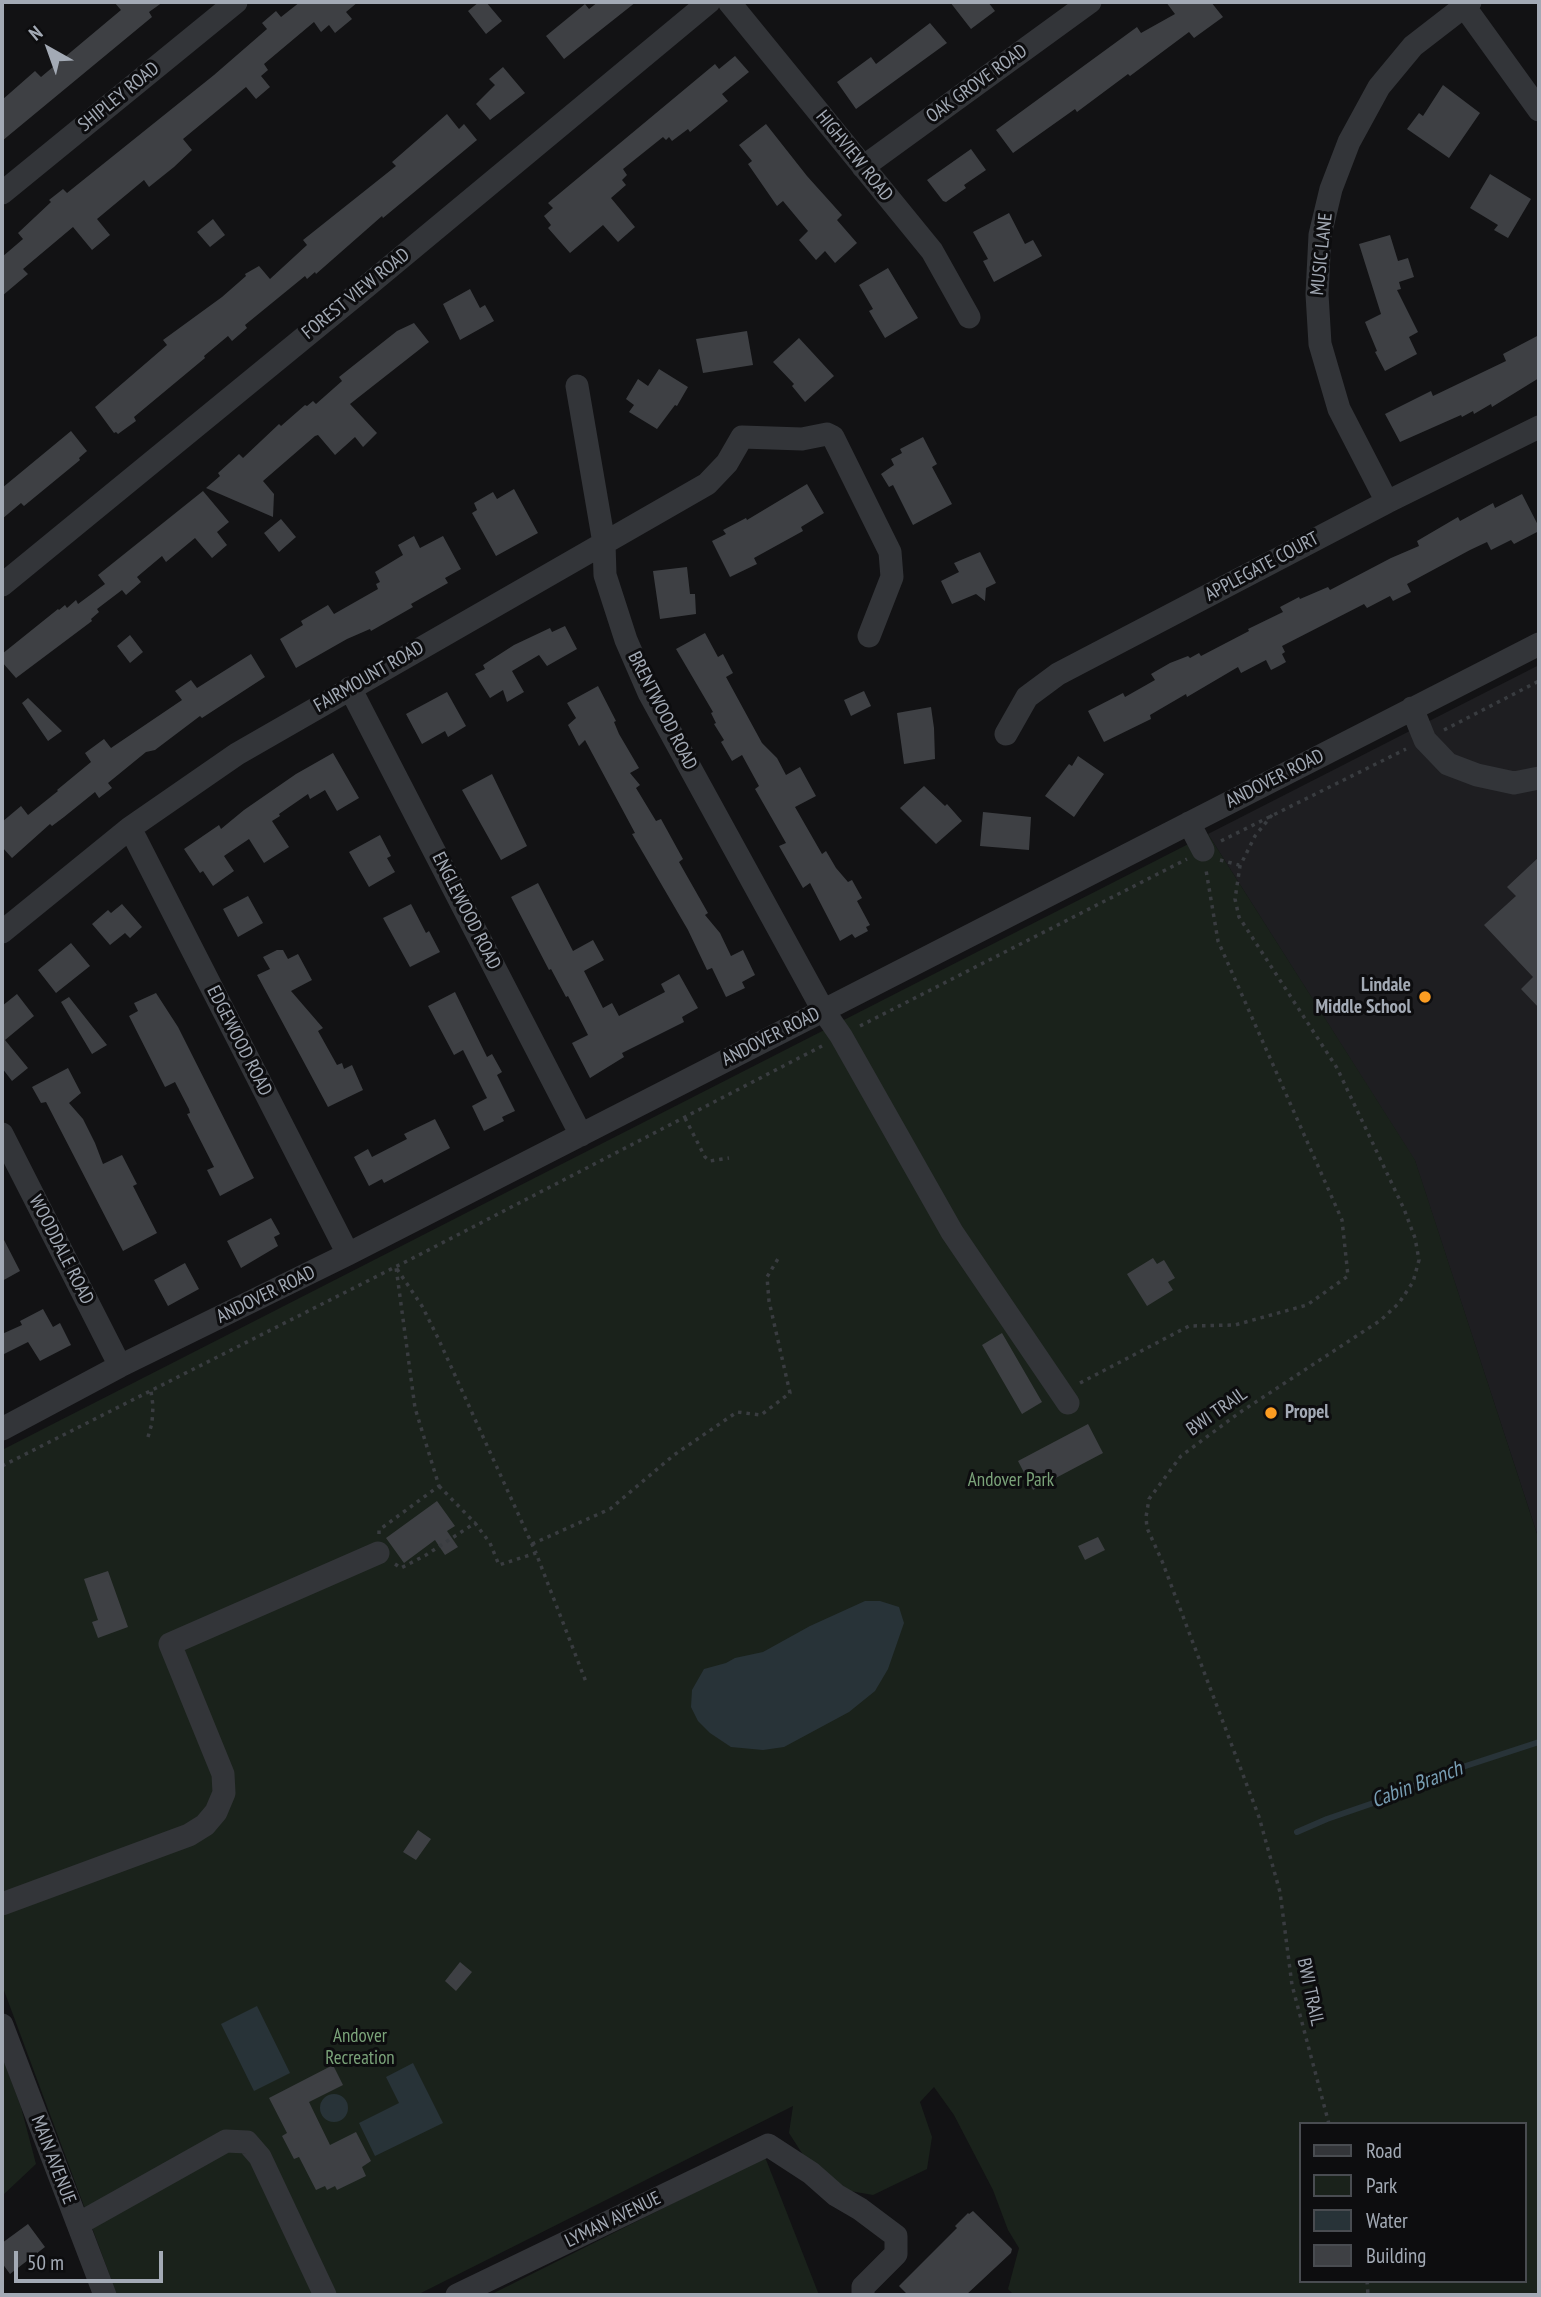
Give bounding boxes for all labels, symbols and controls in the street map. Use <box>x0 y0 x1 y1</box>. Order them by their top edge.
north arrow <box>14 14 84 84</box>
text: N <box>24 20 47 45</box>
street label: OAK GROVE ROAD <box>922 40 1032 128</box>
street label: SHIPLEY ROAD <box>74 57 164 137</box>
street label: HIGHVIEW ROAD <box>811 106 897 206</box>
street label: MUSIC LANE <box>1306 212 1338 296</box>
street label: FOREST VIEW ROAD <box>298 244 414 344</box>
street label: APPLEGATE COURT <box>1201 527 1323 607</box>
street label: FAIRMOUNT ROAD <box>310 636 428 718</box>
street label: BRENTWOOD ROAD <box>622 648 702 774</box>
street label: ANDOVER ROAD <box>1222 745 1328 813</box>
street label: ENGLEWOOD ROAD <box>427 849 505 973</box>
place label: Lindale Middle School <box>1316 975 1411 1019</box>
street label: EDGEWOOD ROAD <box>201 982 277 1100</box>
marker: Lindale Middle School <box>1417 989 1433 1005</box>
street label: ANDOVER ROAD <box>718 1003 824 1071</box>
street label: WOODDALE ROAD <box>24 1192 98 1308</box>
street label: ANDOVER ROAD <box>213 1261 319 1329</box>
street label: BWI TRAIL <box>1182 1383 1252 1441</box>
place label: Propel <box>1285 1402 1329 1424</box>
marker: Propel <box>1263 1405 1279 1421</box>
park label: Andover Park <box>968 1470 1054 1492</box>
water label: Cabin Branch <box>1368 1756 1466 1814</box>
street label: BWI TRAIL <box>1292 1956 1328 2028</box>
park label: Andover Recreation <box>325 2026 395 2070</box>
street label: MAIN AVENUE <box>26 2112 80 2208</box>
legend <box>1300 2122 1527 2283</box>
text: Road <box>1366 2137 1402 2164</box>
text: Park <box>1366 2172 1397 2199</box>
street label: LYMAN AVENUE <box>561 2187 665 2253</box>
text: Water <box>1366 2207 1408 2234</box>
scale bar <box>18 2238 166 2282</box>
text: Building <box>1366 2242 1426 2269</box>
text: 50 m <box>27 2249 64 2276</box>

